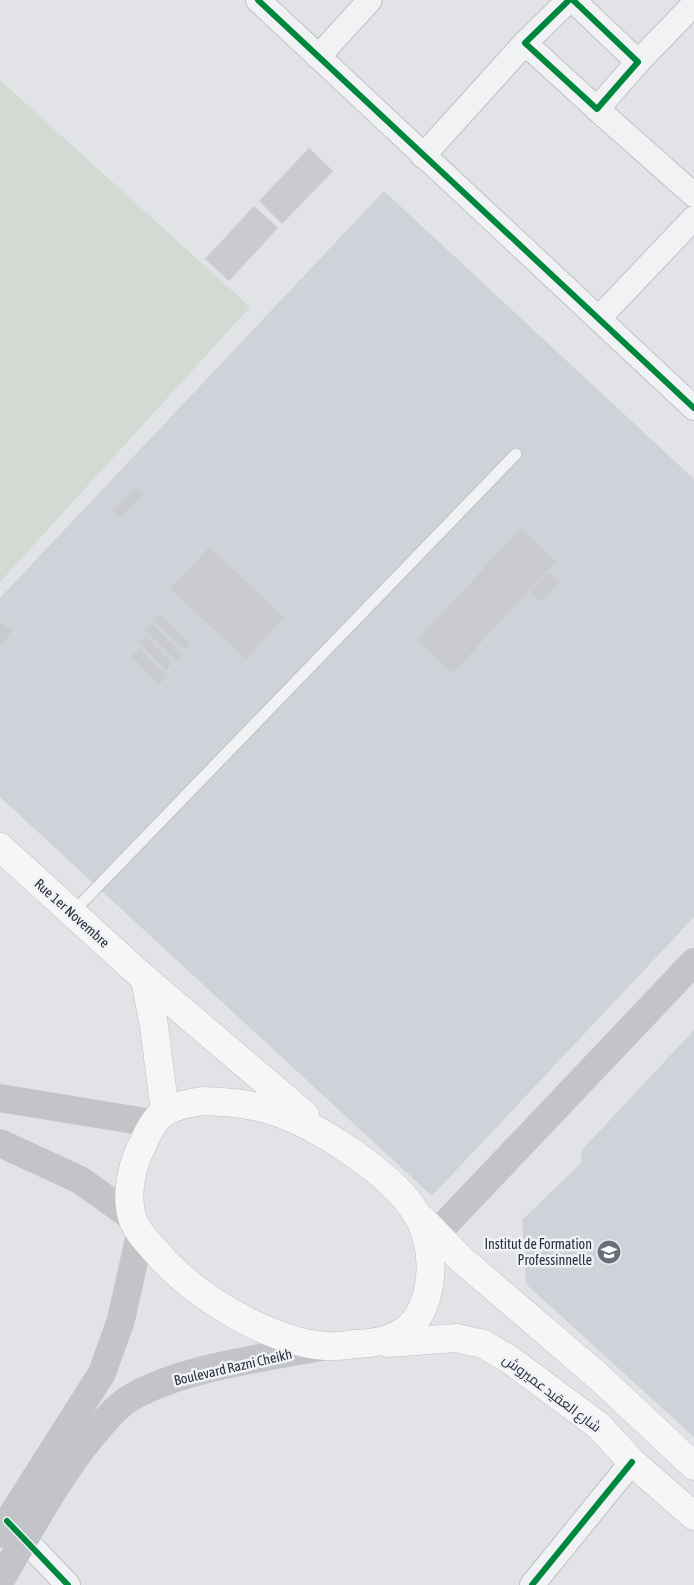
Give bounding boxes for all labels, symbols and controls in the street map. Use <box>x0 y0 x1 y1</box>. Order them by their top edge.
street label: Rue 1er Novembre <box>31 875 113 951</box>
place label: Institut de Formation Professinnelle <box>485 1236 592 1268</box>
school or university icon: Institut de Formation Professinnelle <box>596 1239 622 1265</box>
street label: Boulevard Razni Cheikh <box>172 1346 294 1388</box>
street label: شارع العقيد عميروش <box>499 1351 604 1436</box>

